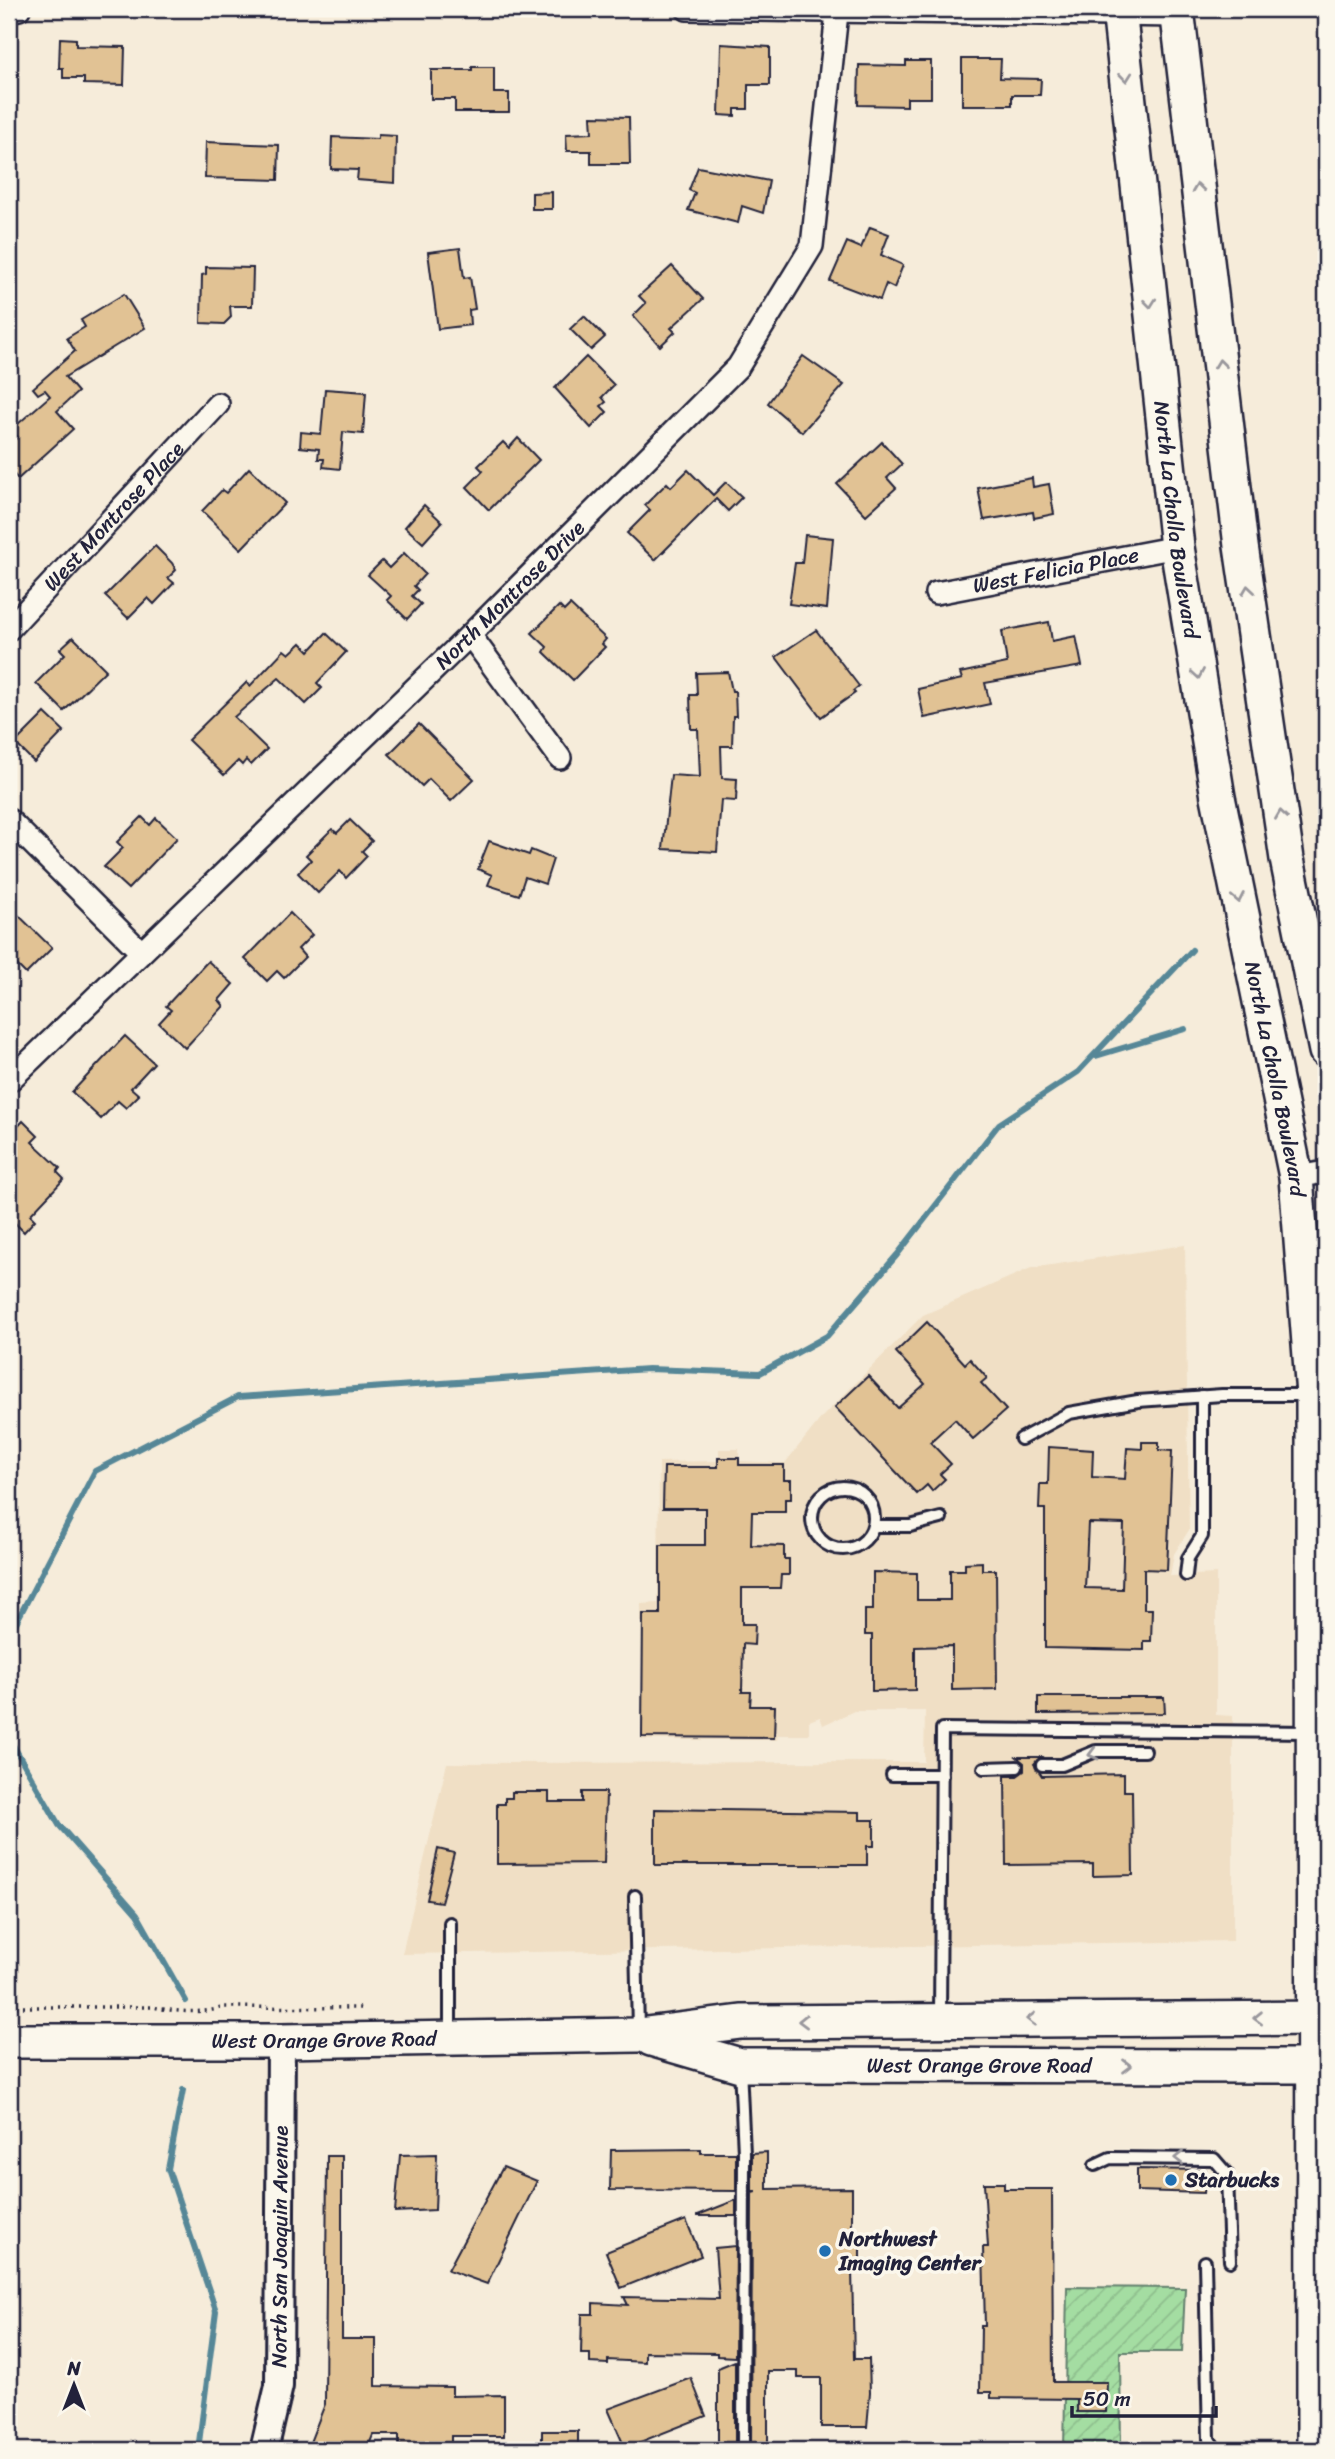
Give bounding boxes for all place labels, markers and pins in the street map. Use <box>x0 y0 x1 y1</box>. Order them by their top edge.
place label: Starbucks <box>1184 2161 1280 2199</box>
marker: Starbucks <box>1163 2172 1179 2188</box>
place label: Northwest Imaging Center <box>838 2220 983 2282</box>
marker: Northwest Imaging Center <box>817 2243 833 2259</box>

